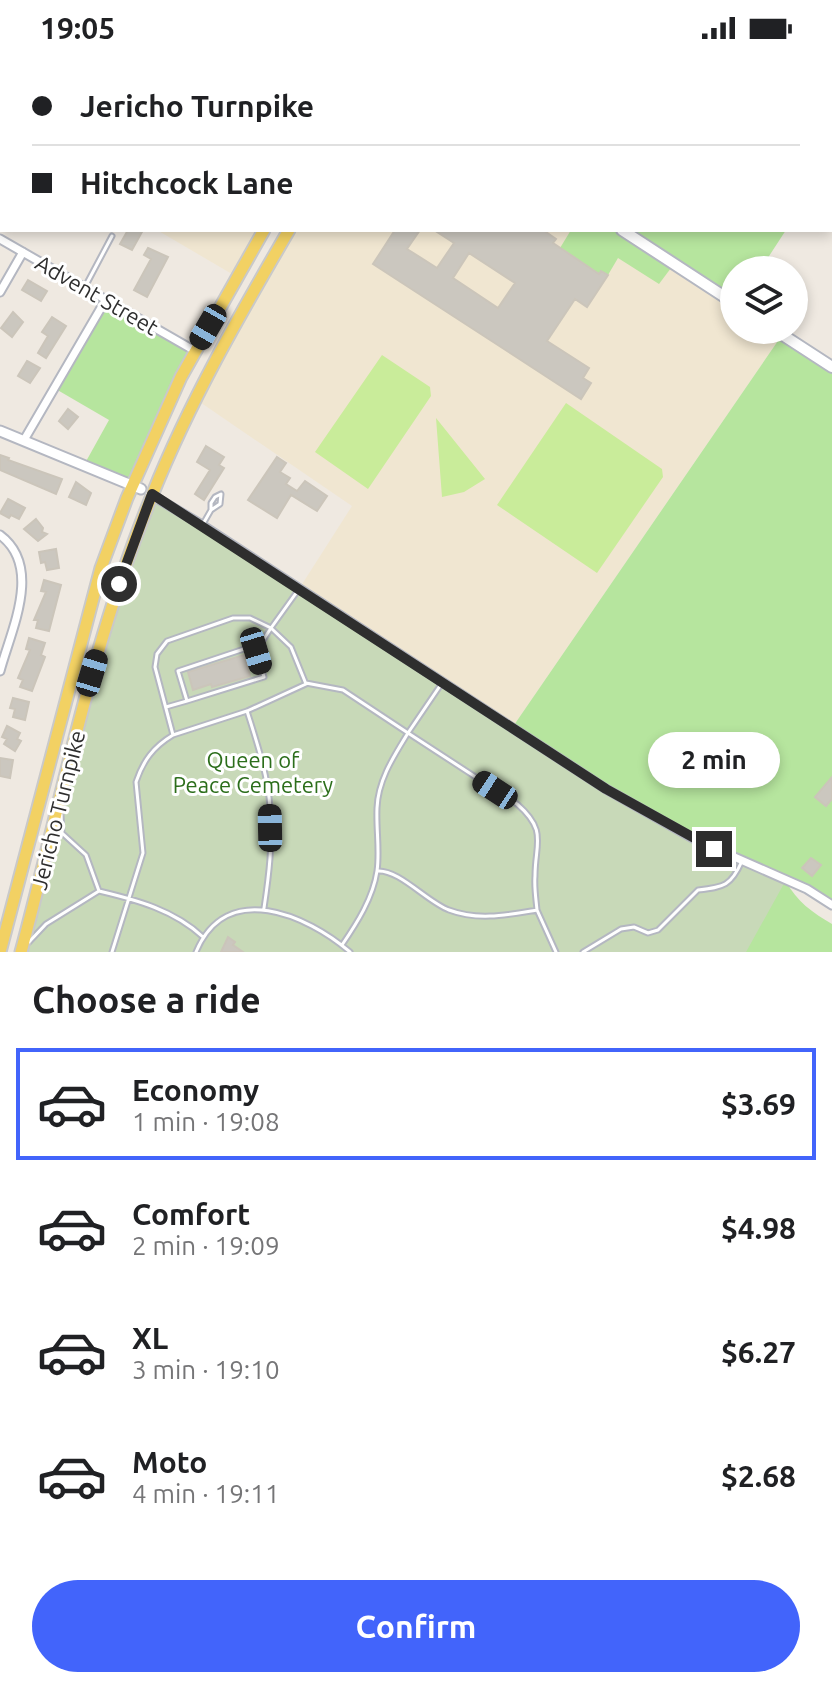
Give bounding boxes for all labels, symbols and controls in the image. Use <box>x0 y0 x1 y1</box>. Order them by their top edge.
text: 19:05 <box>40 11 115 45</box>
text: Jericho Turnpike <box>80 89 314 123</box>
text: Hitchcock Lane <box>80 166 294 200</box>
street label: Advent Street <box>31 249 163 340</box>
map controls <box>720 256 808 344</box>
button: layers <box>720 256 808 344</box>
car <box>186 300 230 354</box>
route start <box>101 566 137 602</box>
car <box>238 625 274 677</box>
car <box>74 647 110 699</box>
street label: Jericho Turnpike <box>26 728 89 892</box>
callout: 2 min <box>648 733 780 789</box>
text: 2 min <box>681 745 747 774</box>
park label: Queen of Peace Cemetery <box>173 747 334 797</box>
car <box>468 767 522 813</box>
car <box>258 804 282 852</box>
route end <box>696 831 732 867</box>
text: Choose a ride <box>32 979 261 1020</box>
icon: car <box>36 1068 108 1140</box>
text: Economy <box>132 1073 259 1107</box>
text: $3.69 <box>721 1087 796 1121</box>
text: 1 min · 19:08 <box>132 1107 280 1136</box>
icon: car <box>36 1192 108 1264</box>
text: Comfort <box>132 1197 250 1231</box>
text: $4.98 <box>721 1211 796 1245</box>
text: 2 min · 19:09 <box>132 1231 280 1260</box>
icon: car <box>36 1316 108 1388</box>
text: XL <box>132 1321 168 1355</box>
text: $6.27 <box>721 1335 796 1369</box>
text: 3 min · 19:10 <box>132 1355 280 1384</box>
icon: car <box>36 1440 108 1512</box>
text: Moto <box>132 1445 207 1479</box>
text: $2.68 <box>721 1459 796 1493</box>
text: 4 min · 19:11 <box>132 1479 280 1508</box>
button: Confirm <box>32 1580 800 1672</box>

